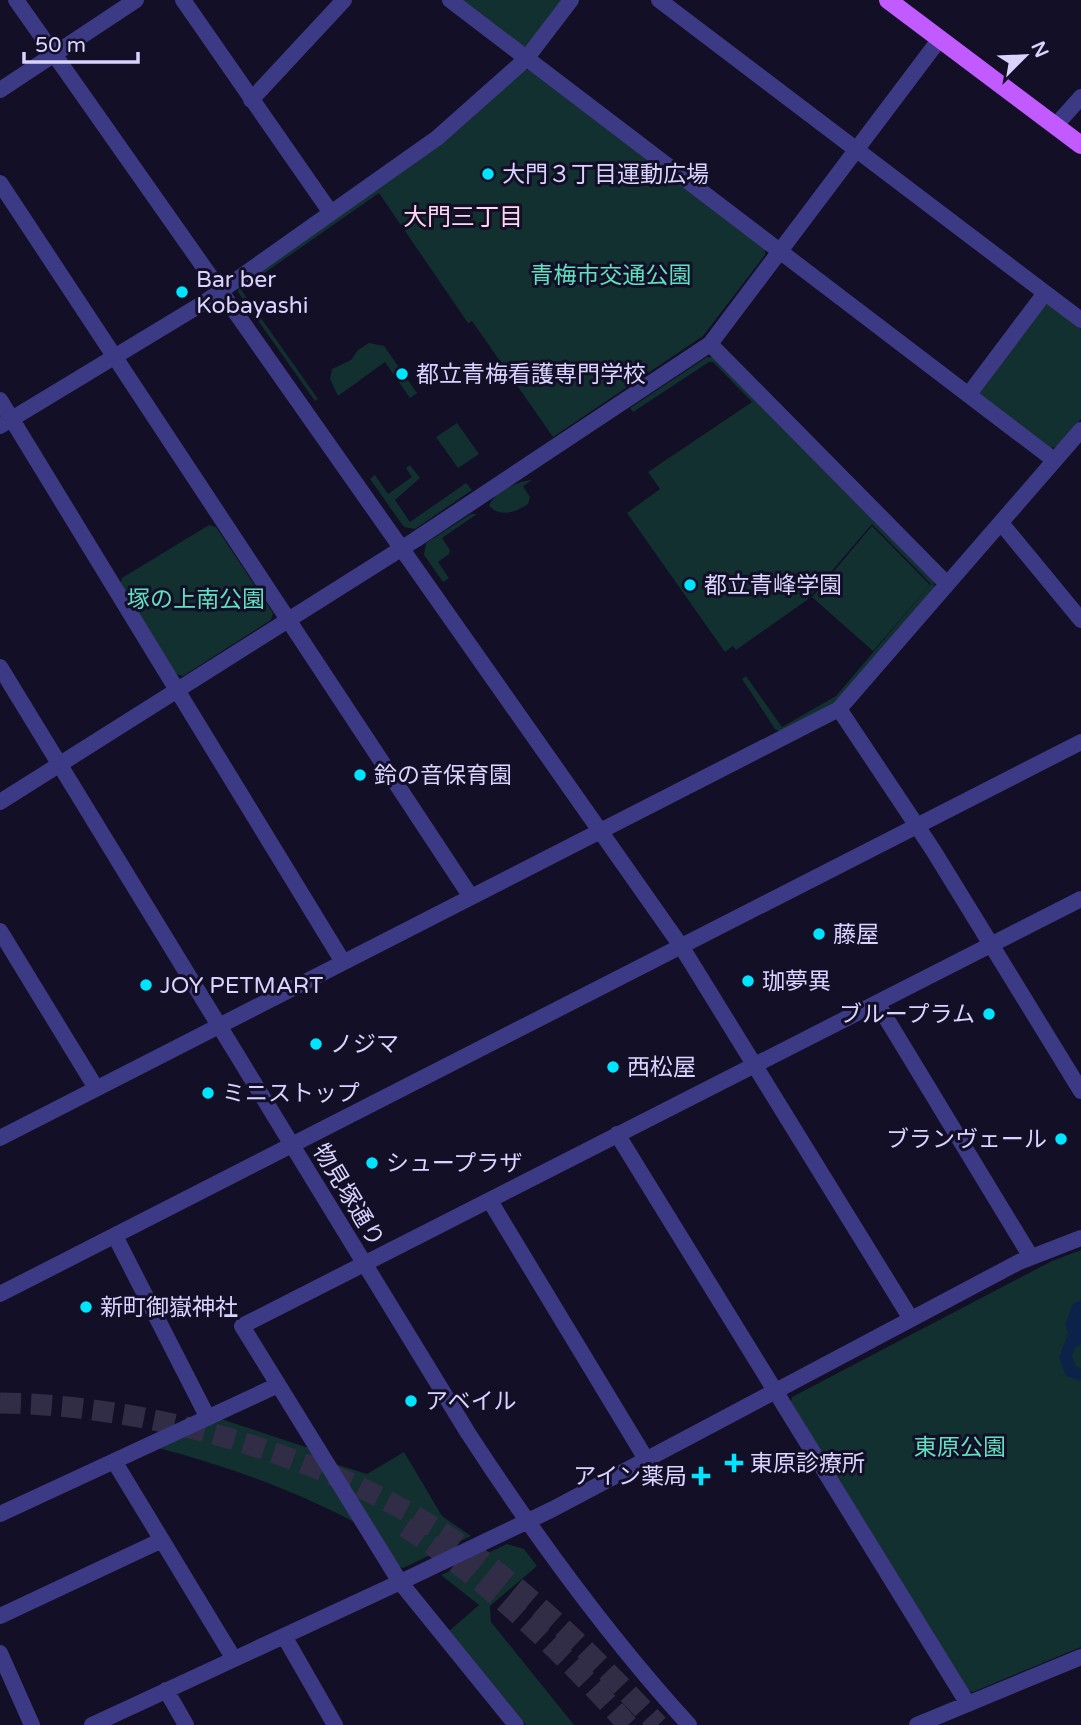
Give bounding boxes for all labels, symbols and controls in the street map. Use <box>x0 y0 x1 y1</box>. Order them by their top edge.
scale bar <box>24 21 138 65</box>
north arrow <box>990 21 1060 91</box>
text: 50 m <box>35 33 86 58</box>
text: N <box>1026 38 1053 61</box>
place label: 大門３丁目運動広場 <box>502 161 709 189</box>
marker: 大門３丁目運動広場 <box>480 166 496 182</box>
district label: 大門三丁目 <box>403 203 523 232</box>
park label: 青梅市交通公園 <box>531 262 692 290</box>
place label: Bar ber Kobayashi <box>196 266 309 320</box>
marker: Bar ber Kobayashi <box>174 284 190 300</box>
place label: 都立青梅看護専門学校 <box>416 361 646 389</box>
marker: 都立青梅看護専門学校 <box>394 366 410 382</box>
place label: 都立青峰学園 <box>704 572 842 600</box>
marker: 都立青峰学園 <box>682 577 698 593</box>
park label: 塚の上南公園 <box>127 586 265 614</box>
place label: 鈴の音保育園 <box>374 762 512 790</box>
marker: 鈴の音保育園 <box>352 767 368 783</box>
place label: 藤屋 <box>833 921 879 949</box>
marker: 藤屋 <box>811 926 827 942</box>
place label: 珈夢異 <box>762 968 831 996</box>
place label: JOY PETMART <box>160 972 323 1000</box>
marker: 珈夢異 <box>740 973 756 989</box>
marker: JOY PETMART <box>138 977 154 993</box>
place label: ブループラム <box>839 1001 975 1029</box>
marker: ブループラム <box>981 1006 997 1022</box>
place label: ノジマ <box>330 1031 399 1059</box>
marker: ノジマ <box>308 1036 324 1052</box>
place label: 西松屋 <box>627 1054 696 1082</box>
marker: 西松屋 <box>605 1059 621 1075</box>
place label: ミニストップ <box>222 1080 360 1108</box>
marker: ミニストップ <box>200 1085 216 1101</box>
place label: ブランヴェール <box>886 1126 1047 1154</box>
marker: ブランヴェール <box>1053 1131 1069 1147</box>
street label: 物見塚通り <box>307 1139 390 1252</box>
place label: シュープラザ <box>386 1150 523 1178</box>
marker: シュープラザ <box>364 1155 380 1171</box>
place label: 新町御嶽神社 <box>100 1294 238 1322</box>
marker: 新町御嶽神社 <box>78 1299 94 1315</box>
place label: アベイル <box>425 1388 517 1416</box>
marker: アベイル <box>403 1393 419 1409</box>
park label: 東原公園 <box>914 1434 1006 1462</box>
place label: 東原診療所 <box>750 1450 865 1478</box>
marker: 東原診療所 <box>724 1453 744 1473</box>
place label: アイン薬局 <box>573 1463 687 1491</box>
marker: アイン薬局 <box>693 1468 709 1484</box>

